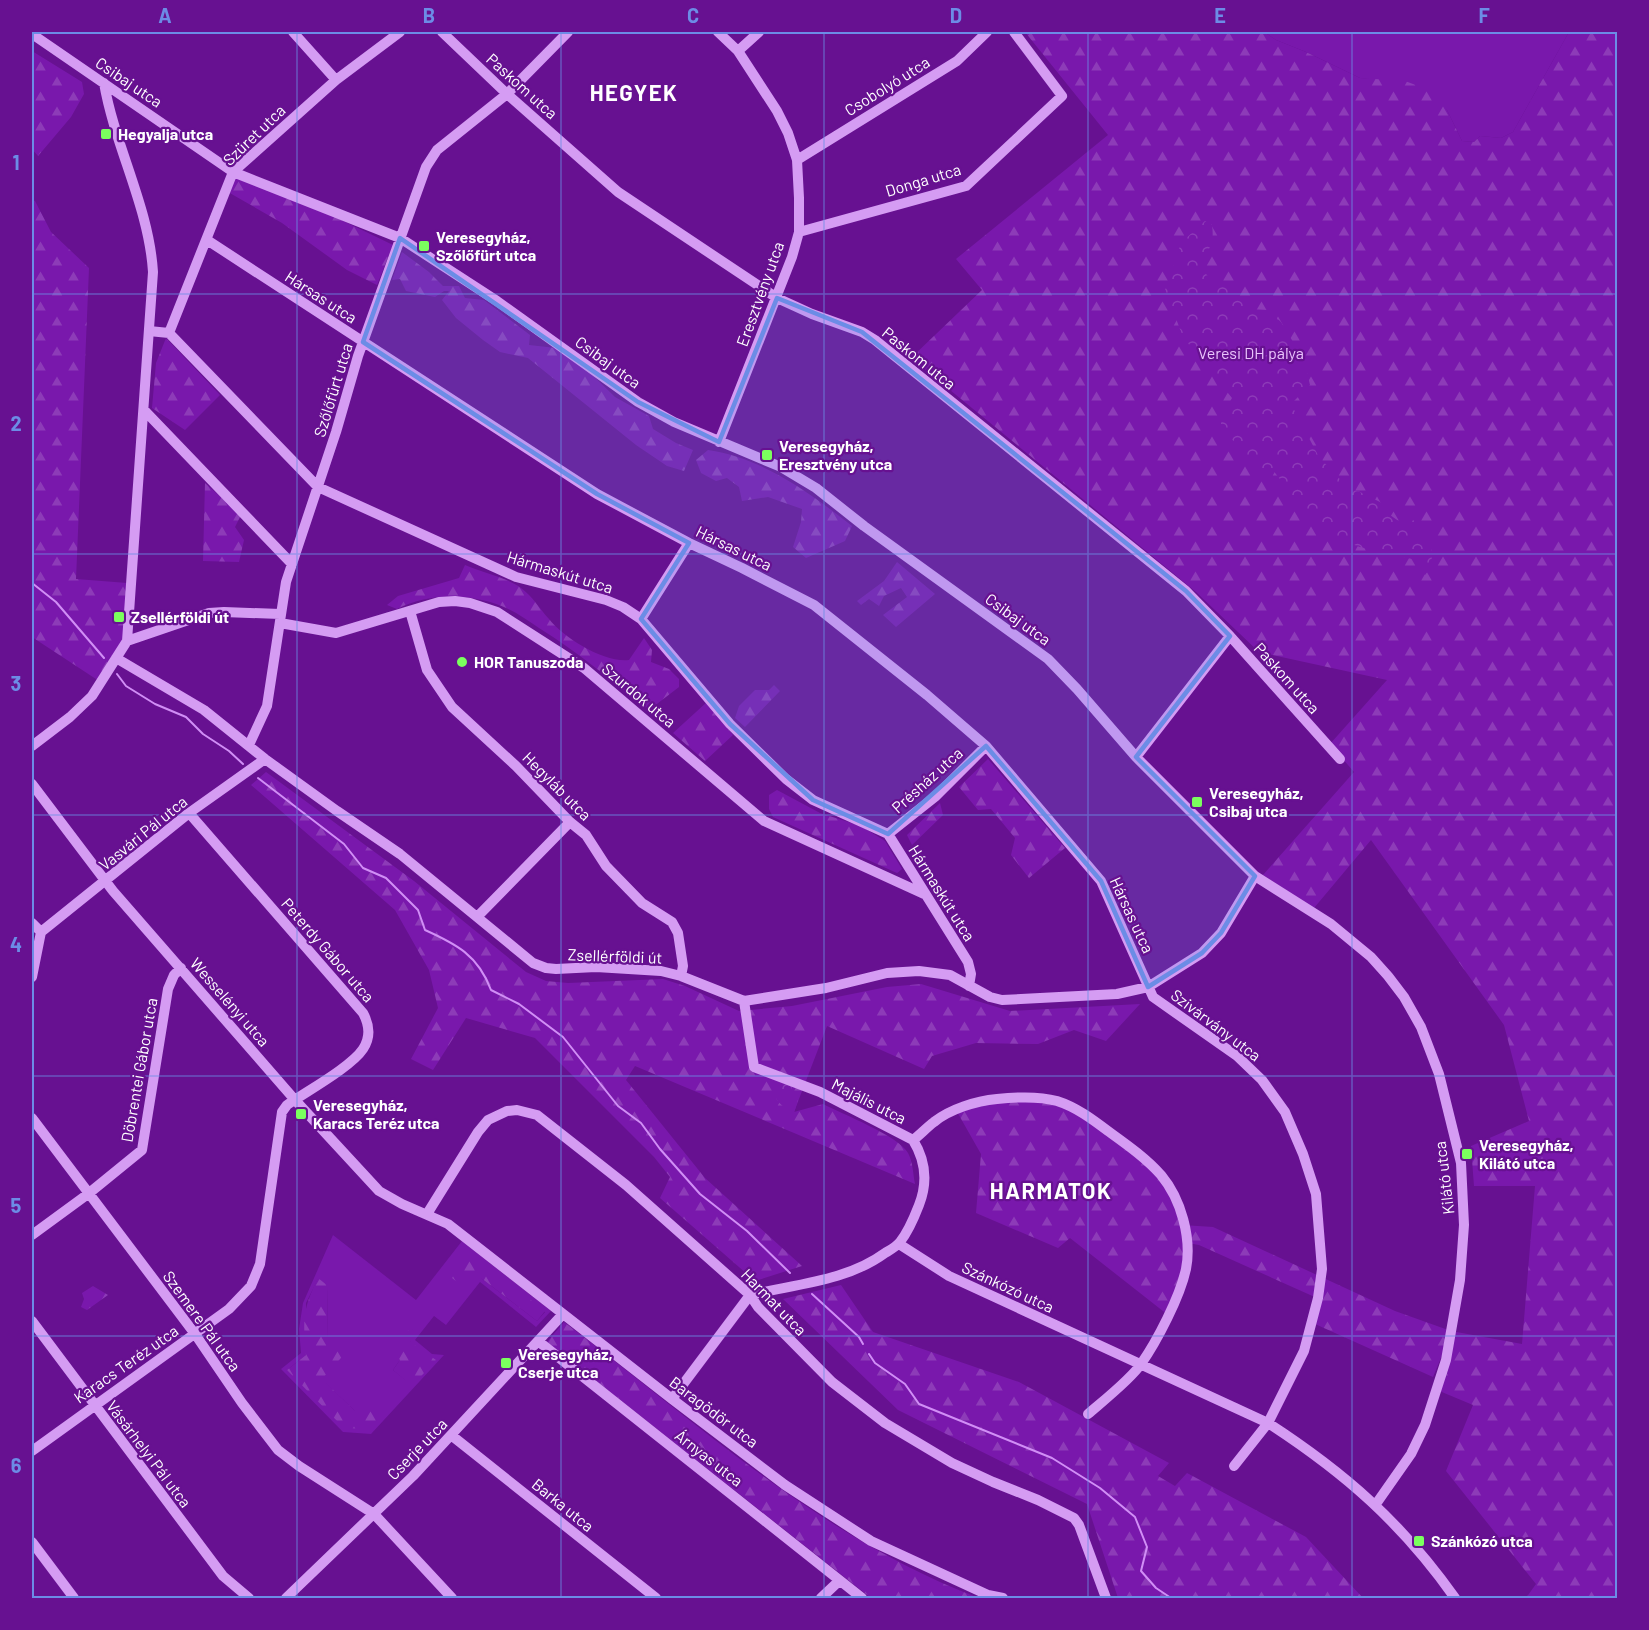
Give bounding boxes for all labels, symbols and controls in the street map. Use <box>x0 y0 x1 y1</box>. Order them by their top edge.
text: A <box>158 3 172 27</box>
text: B <box>423 3 435 27</box>
text: C <box>687 3 699 27</box>
text: D <box>950 3 962 27</box>
text: E <box>1214 3 1226 27</box>
text: F <box>1478 3 1490 27</box>
street label: Paskom utca <box>483 49 562 122</box>
street label: Csibaj utca <box>92 52 166 111</box>
street label: Csobolyó utca <box>841 52 933 119</box>
district label: HEGYEK <box>590 79 678 105</box>
street label: Szüret utca <box>219 100 289 169</box>
place label: Hegyalja utca <box>118 124 213 143</box>
marker: Hegyalja utca <box>99 127 113 141</box>
text: 1 <box>12 150 20 174</box>
street label: Donga utca <box>883 159 963 200</box>
place label: Veresegyház, Szőlőfürt utca <box>436 227 536 264</box>
marker: Veresegyház, Szőlőfürt utca <box>417 239 431 253</box>
street label: Eresztvény utca <box>732 239 787 349</box>
street label: Hársas utca <box>282 266 361 327</box>
street label: Paskom utca <box>879 322 960 393</box>
street label: Csibaj utca <box>572 332 645 392</box>
street label: Szőlőfürt utca <box>309 341 356 439</box>
park label: Veresi DH pálya <box>1198 343 1304 362</box>
text: 2 <box>10 411 22 435</box>
place label: Veresegyház, Eresztvény utca <box>779 436 892 473</box>
marker: Veresegyház, Eresztvény utca <box>760 448 774 462</box>
street label: Hársas utca <box>693 521 775 574</box>
street label: Hármaskút utca <box>505 546 615 597</box>
street label: Csibaj utca <box>982 589 1055 649</box>
place label: Zsellérföldi út <box>131 607 229 626</box>
marker: Zsellérföldi út <box>112 610 126 624</box>
street label: Paskom utca <box>1251 638 1324 717</box>
place label: HOR Tanuszoda <box>474 652 584 671</box>
marker: HOR Tanuszoda <box>455 655 469 669</box>
street label: Szurdok utca <box>599 658 680 731</box>
text: 3 <box>11 671 21 695</box>
street label: Présház utca <box>887 743 966 816</box>
street label: Hegyláb utca <box>519 747 596 824</box>
place label: Veresegyház, Csibaj utca <box>1209 783 1304 820</box>
street label: Vasvári Pál utca <box>95 791 191 874</box>
marker: Veresegyház, Csibaj utca <box>1190 795 1204 809</box>
street label: Hármaskút utca <box>905 841 980 944</box>
street label: Hársas utca <box>1107 874 1158 956</box>
street label: Peterdy Gábor utca <box>278 894 379 1006</box>
text: 4 <box>10 932 22 956</box>
street label: Zsellérföldi út <box>567 944 663 967</box>
street label: Wesselényi utca <box>187 953 274 1050</box>
street label: Szivárvány utca <box>1168 985 1265 1065</box>
street label: Döbrentei Gábor utca <box>116 996 161 1144</box>
street label: Majális utca <box>829 1074 910 1127</box>
place label: Veresegyház, Karacs Teréz utca <box>313 1095 439 1132</box>
marker: Veresegyház, Karacs Teréz utca <box>294 1107 308 1121</box>
place label: Veresegyház, Kilátó utca <box>1479 1135 1574 1172</box>
street label: Kilátó utca <box>1430 1140 1457 1216</box>
marker: Veresegyház, Kilátó utca <box>1460 1147 1474 1161</box>
district label: HARMATOK <box>990 1177 1112 1203</box>
text: 5 <box>11 1193 22 1217</box>
street label: Szánkózó utca <box>959 1257 1057 1316</box>
street label: Harmat utca <box>738 1264 811 1339</box>
street label: Szemere Pál utca <box>160 1267 245 1375</box>
street label: Karacs Teréz utca <box>70 1321 182 1407</box>
place label: Veresegyház, Cserje utca <box>518 1344 613 1381</box>
marker: Veresegyház, Cserje utca <box>499 1356 513 1370</box>
street label: Baragödör utca <box>666 1372 762 1451</box>
street label: Vásárhelyi Pál utca <box>103 1396 196 1511</box>
street label: Cserje utca <box>383 1414 451 1483</box>
street label: Árnyas utca <box>672 1425 747 1490</box>
text: 6 <box>11 1453 22 1477</box>
street label: Barka utca <box>529 1474 598 1535</box>
place label: Szánkózó utca <box>1431 1531 1533 1550</box>
marker: Szánkózó utca <box>1412 1534 1426 1548</box>

